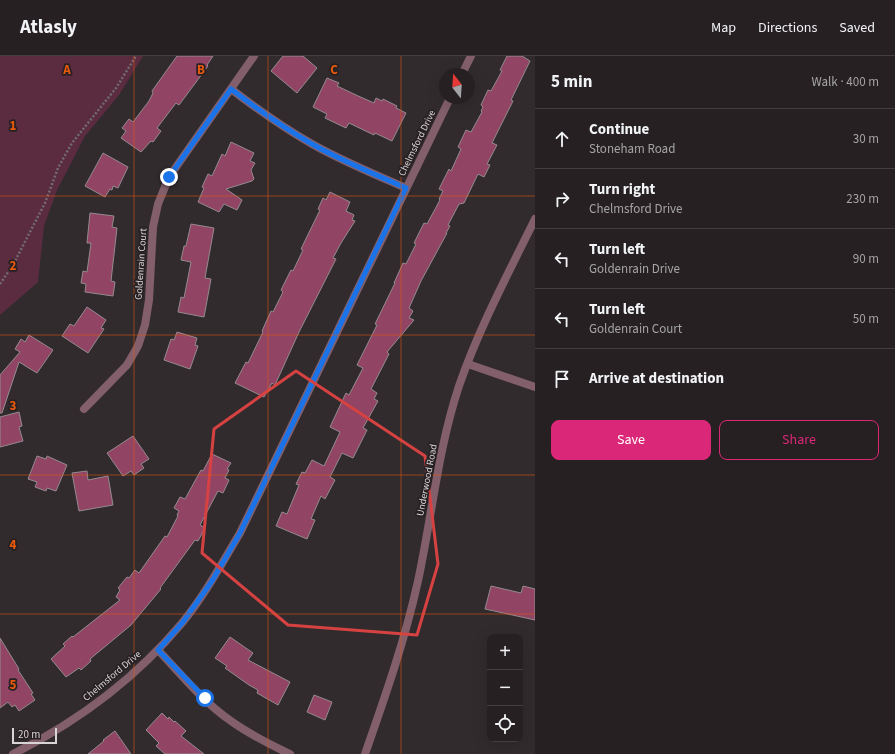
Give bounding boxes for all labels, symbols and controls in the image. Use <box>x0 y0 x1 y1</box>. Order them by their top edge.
text: Atlasly <box>20 14 77 41</box>
text: Map <box>711 18 736 38</box>
text: Directions <box>758 18 817 38</box>
text: Saved <box>839 18 875 38</box>
text: A <box>62 61 71 79</box>
text: B <box>197 61 205 79</box>
text: C <box>330 61 338 79</box>
north arrow <box>439 68 475 104</box>
text: 5 min <box>551 70 592 94</box>
text: Walk · 400 m <box>811 73 879 91</box>
street label: Chelmsford Drive <box>395 108 439 178</box>
text: 1 <box>10 117 17 135</box>
text: Continue <box>589 119 649 140</box>
icon: ahead <box>551 128 573 150</box>
text: 30 m <box>853 130 879 148</box>
text: Stoneham Road <box>589 140 675 158</box>
route end <box>160 168 178 186</box>
text: Turn right <box>589 179 655 200</box>
icon: right <box>551 188 573 210</box>
text: 230 m <box>846 190 879 208</box>
text: Chelmsford Drive <box>589 200 683 218</box>
street label: Goldenrain Court <box>132 227 151 300</box>
text: Turn left <box>589 239 645 260</box>
icon: left <box>551 248 573 270</box>
text: 90 m <box>853 250 879 268</box>
text: 2 <box>10 257 17 275</box>
text: Goldenrain Drive <box>589 260 680 278</box>
text: Turn left <box>589 299 645 320</box>
icon: left <box>551 308 573 330</box>
text: 50 m <box>853 310 879 328</box>
text: Goldenrain Court <box>589 320 682 338</box>
icon: arrive <box>551 368 573 390</box>
text: Arrive at destination <box>589 368 724 389</box>
text: 3 <box>10 397 17 415</box>
button: Save <box>551 420 711 460</box>
button: Share <box>719 420 879 460</box>
street label: Underwood Road <box>413 443 441 517</box>
text: 4 <box>10 536 17 554</box>
map controls <box>487 634 523 742</box>
button: + <box>487 634 523 670</box>
street label: Chelmsford Drive <box>80 647 144 704</box>
button: − <box>487 670 523 706</box>
text: 5 <box>10 676 17 694</box>
route start <box>196 689 214 707</box>
button: locate <box>487 706 523 742</box>
scale bar <box>12 726 57 745</box>
text: 20 m <box>18 727 40 742</box>

